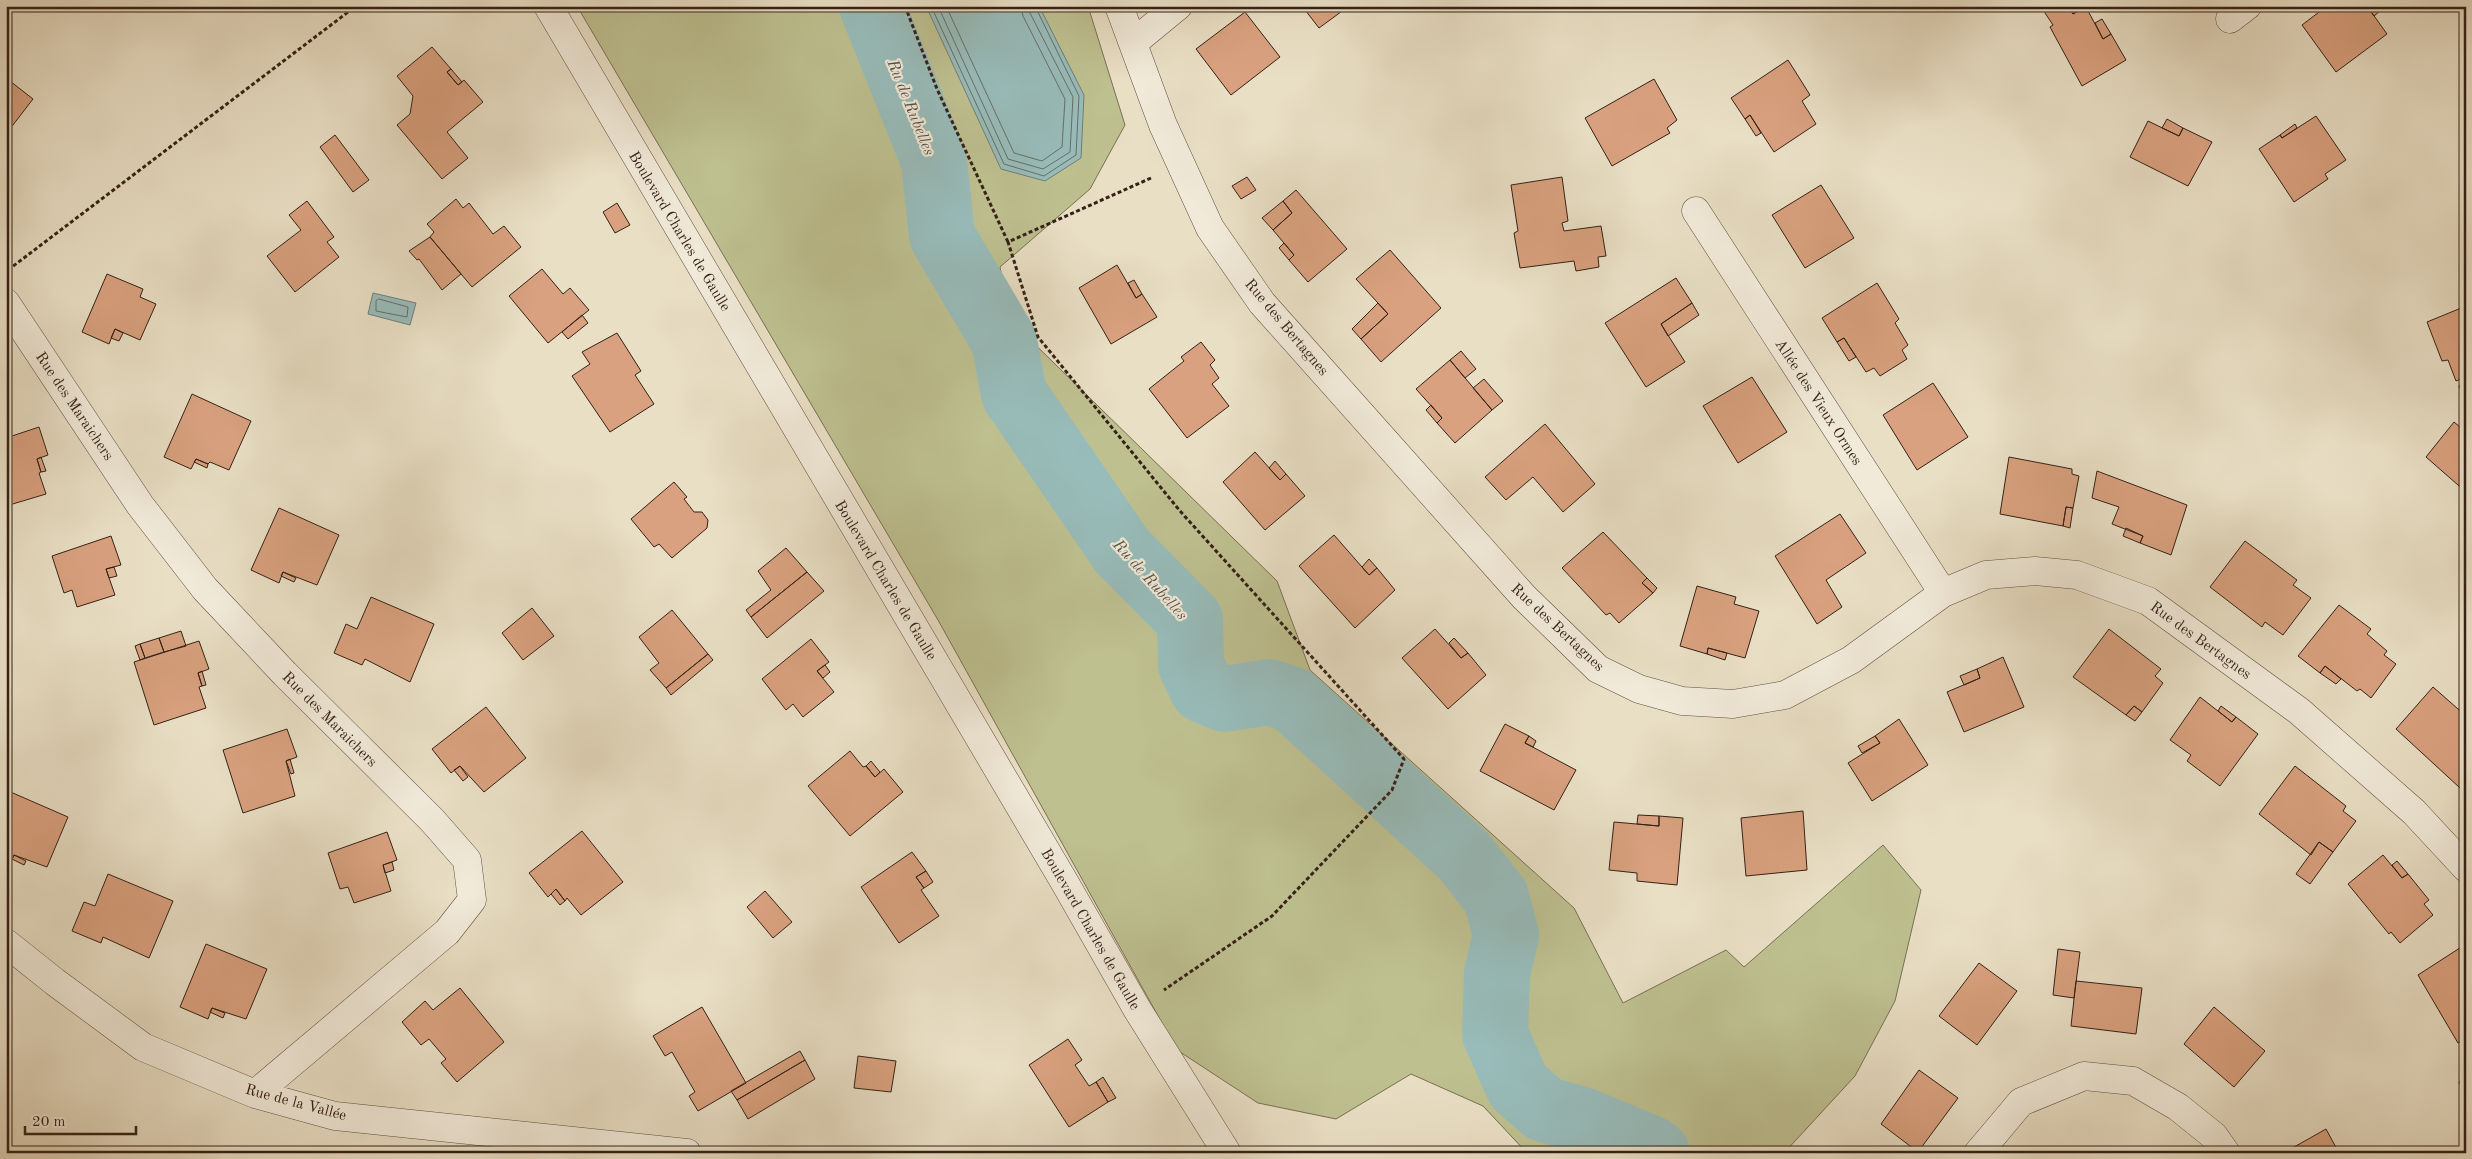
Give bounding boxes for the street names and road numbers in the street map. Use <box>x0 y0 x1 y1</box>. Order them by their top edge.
street label: Boulevard Charles de Gaulle <box>625 149 732 314</box>
street label: Rue des Bertagnes <box>1241 277 1330 379</box>
street label: Allée des Vieux Ormes <box>1771 337 1864 468</box>
street label: Rue des Maraichers <box>32 350 116 464</box>
street label: Boulevard Charles de Gaulle <box>831 498 938 663</box>
street label: Rue des Bertagnes <box>1508 581 1606 675</box>
street label: Rue des Bertagnes <box>2147 600 2253 683</box>
street label: Rue des Maraichers <box>279 670 379 770</box>
street label: Boulevard Charles de Gaulle <box>1037 847 1142 1013</box>
street label: Rue de la Vallée <box>243 1083 348 1124</box>

